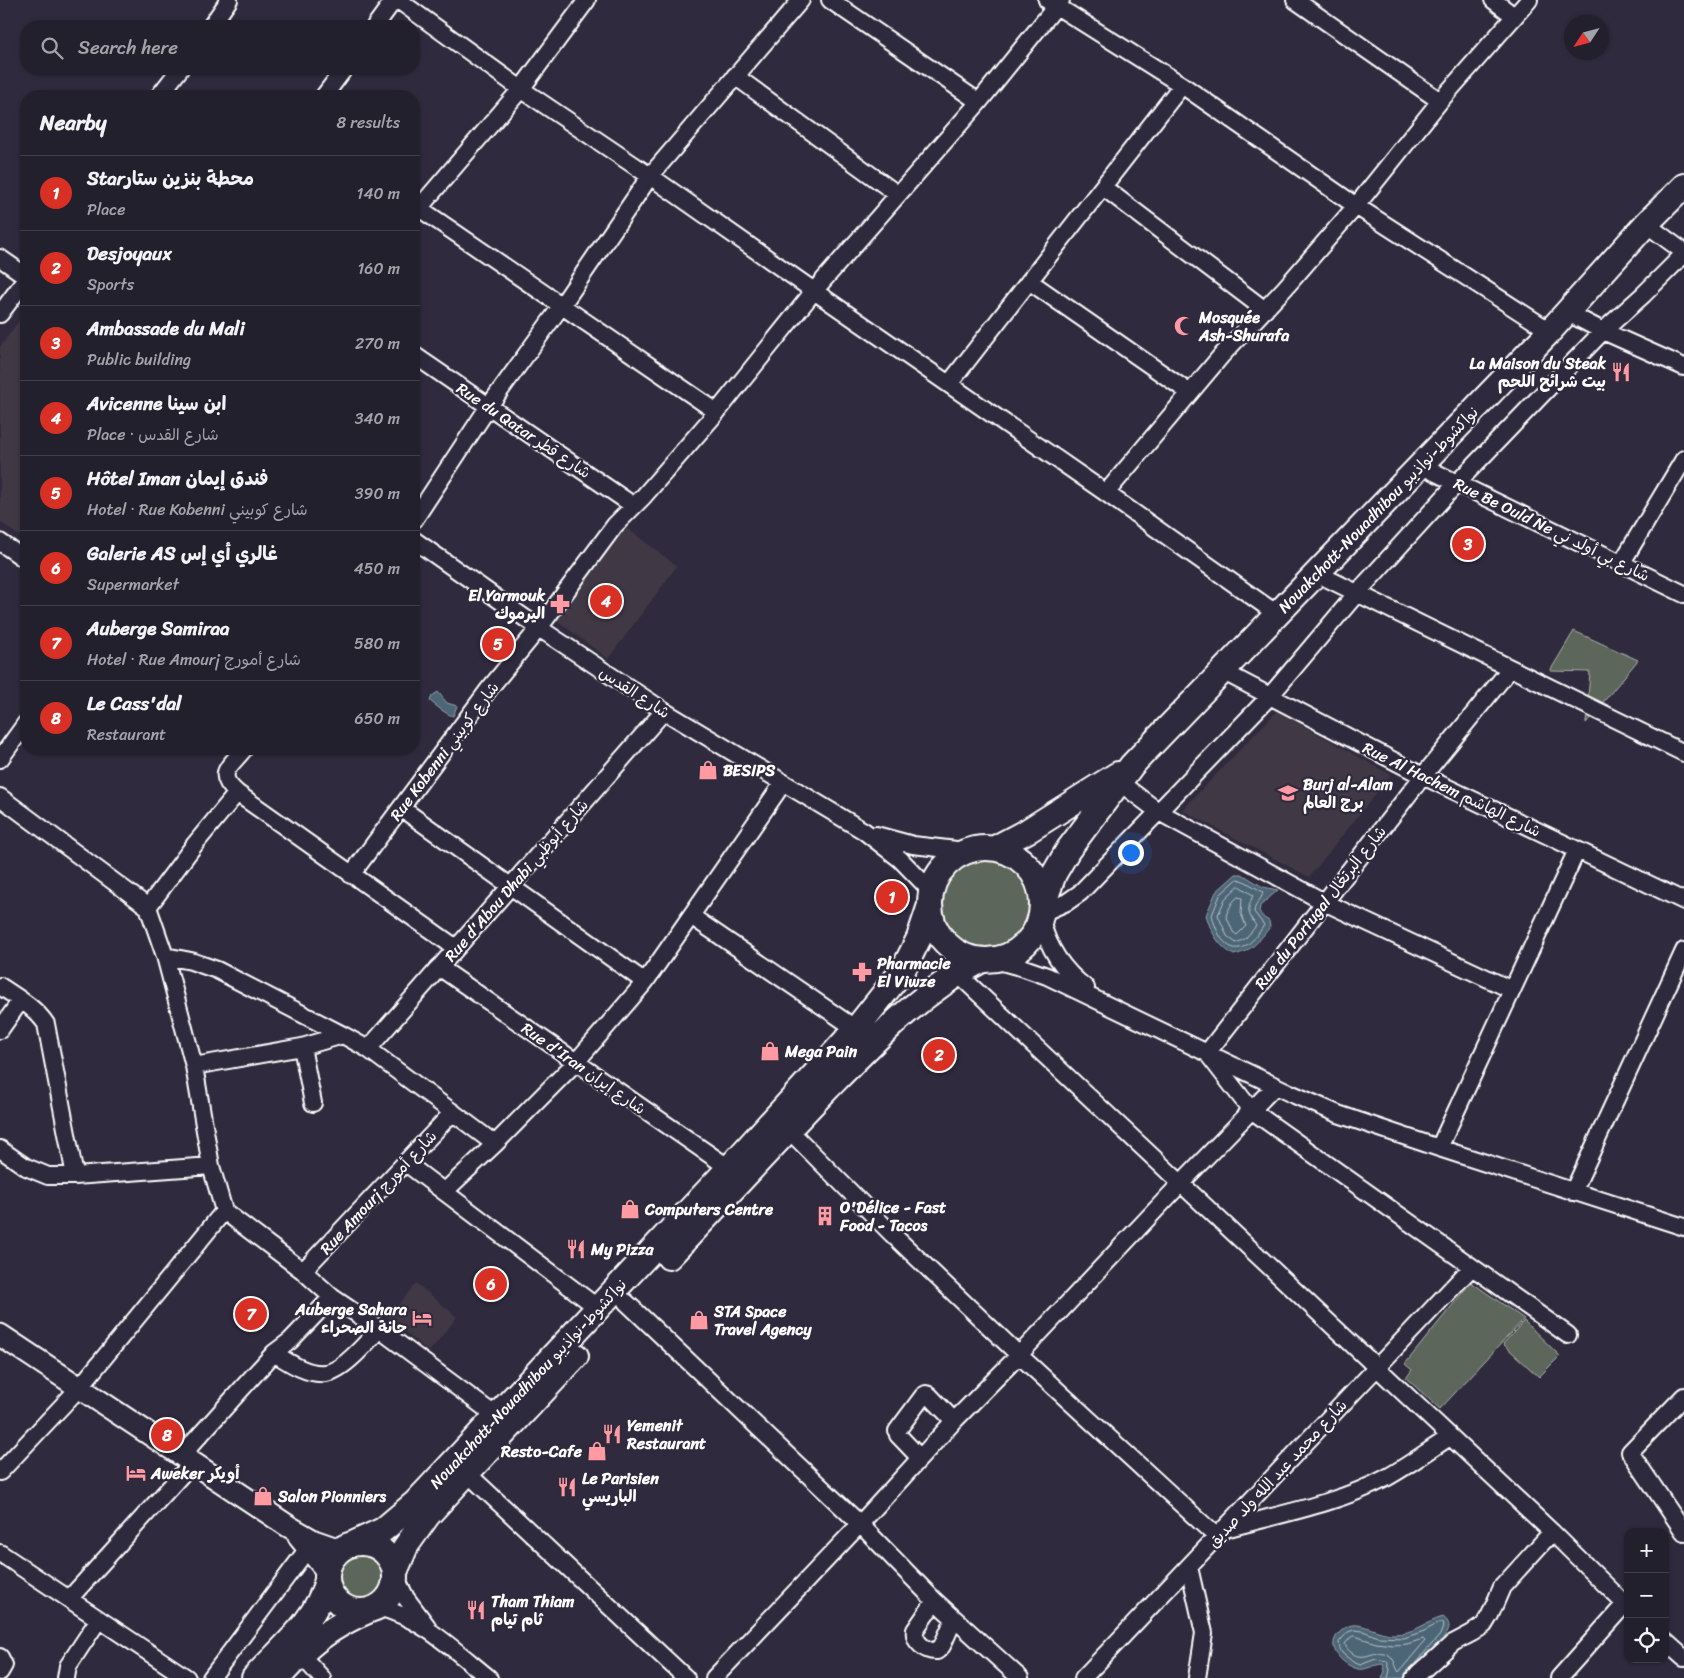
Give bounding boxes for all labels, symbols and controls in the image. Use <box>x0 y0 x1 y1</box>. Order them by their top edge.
north arrow <box>1564 15 1609 60</box>
search box <box>20 20 420 75</box>
text: Search here <box>78 31 178 64</box>
icon: search <box>38 34 66 62</box>
text: Nearby <box>40 104 106 142</box>
text: 8 results <box>337 108 400 137</box>
text: Starمحطة بنزين ستار <box>87 162 254 195</box>
text: 1 <box>53 179 59 208</box>
text: 140 m <box>357 179 400 208</box>
text: Place <box>87 195 126 224</box>
text: Desjoyaux <box>87 237 172 270</box>
text: 2 <box>51 254 61 283</box>
text: 160 m <box>357 254 400 283</box>
text: Sports <box>87 270 134 299</box>
place label: Mosquée Ash-Shurafa <box>1198 303 1290 350</box>
text: Ambassade du Mali <box>87 312 245 345</box>
mosque icon: Mosquée Ash-Shurafa <box>1173 315 1195 337</box>
text: 3 <box>52 329 60 358</box>
text: 270 m <box>355 329 400 358</box>
text: Public building <box>87 345 191 374</box>
place label: La Maison du Steak بيت شرائح اللحم <box>1470 349 1606 396</box>
restaurant icon: La Maison du Steak بيت شرائح اللحم <box>1610 361 1632 383</box>
street label: Rue du Qatar شارع قطر <box>450 374 597 487</box>
text: Avicenne ابن سينا <box>87 387 226 420</box>
street label: Nouakchott-Nouadhibou نواكشوط-نواذيبو <box>1271 398 1486 620</box>
text: 4 <box>51 404 61 433</box>
text: 340 m <box>355 404 400 433</box>
text: Place · شارع القدس <box>87 420 219 449</box>
text: Hôtel Iman فندق إيمان <box>87 462 268 495</box>
street label: Rue Be Ould Ne شارع بي أولد ني <box>1449 469 1655 590</box>
text: 5 <box>51 479 61 508</box>
text: 390 m <box>355 479 400 508</box>
text: Hotel · Rue Kobenni شارع كوبيني <box>87 495 308 524</box>
pin: 3 <box>1452 525 1484 563</box>
text: Galerie AS غالري أي إس <box>87 537 278 570</box>
text: 6 <box>51 554 61 583</box>
text: 450 m <box>354 554 400 583</box>
text: Supermarket <box>87 570 179 599</box>
place label: El Yarmouk اليرموك <box>468 581 545 628</box>
pin: 4 <box>590 582 622 620</box>
pharmacy icon: El Yarmouk اليرموك <box>549 593 571 615</box>
text: Auberge Samiraa <box>87 612 230 645</box>
pin: 5 <box>482 625 514 663</box>
text: 7 <box>51 629 61 658</box>
text: 580 m <box>354 629 400 658</box>
text: Hotel · Rue Amourj شارع أمورج <box>87 645 301 674</box>
street label: شارع القدس <box>593 658 676 726</box>
street label: Rue Kobenni شارع كوبيني <box>382 675 507 827</box>
text: Le Cass'dal <box>87 687 181 720</box>
text: 8 <box>51 704 61 733</box>
text: 650 m <box>355 704 400 733</box>
text: Restaurant <box>87 720 166 749</box>
street label: Rue Al Hachem شارع الهاشم <box>1357 734 1546 845</box>
place label: BESIPS <box>723 756 776 785</box>
shop icon: BESIPS <box>697 759 719 781</box>
place label: Burj al-Alam برج العالم <box>1303 770 1393 817</box>
school or university icon: Burj al-Alam برج العالم <box>1277 782 1299 804</box>
street label: Rue d'Abou Dhabi شارع أبوظبي <box>437 792 596 969</box>
street label: Rue du Portugal شارع البرتغال <box>1247 819 1394 996</box>
your location <box>1118 840 1144 866</box>
pin: 1 <box>876 878 908 916</box>
place label: Pharmacie El Viwze <box>877 949 951 996</box>
pharmacy icon: Pharmacie El Viwze <box>851 961 873 983</box>
street label: Rue d'Iran شارع إيران <box>515 1014 652 1123</box>
pin: 2 <box>923 1036 955 1074</box>
place label: Mega Pain <box>784 1037 857 1066</box>
shop icon: Mega Pain <box>759 1040 781 1062</box>
street label: Rue Amourj شارع أمورج <box>312 1123 444 1262</box>
place label: O'Délice - Fast Food - Tacos <box>839 1193 946 1240</box>
place label: Computers Centre <box>644 1195 774 1224</box>
shop icon: Computers Centre <box>619 1198 641 1220</box>
building icon: O'Délice - Fast Food - Tacos <box>814 1205 836 1227</box>
place label: My Pizza <box>590 1235 655 1264</box>
restaurant icon: My Pizza <box>565 1238 587 1260</box>
pin: 6 <box>475 1265 507 1303</box>
street label: Nouakchott-Nouadhibou نواكشوط-نواذيبو <box>422 1271 635 1496</box>
pin: 7 <box>235 1295 267 1333</box>
place label: Auberge Sahara حانة الصحراء <box>294 1295 408 1342</box>
place label: STA Space Travel Agency <box>713 1297 812 1344</box>
hotel icon: Auberge Sahara حانة الصحراء <box>411 1307 433 1329</box>
shop icon: STA Space Travel Agency <box>688 1309 710 1331</box>
street label: شارع محمد عبد الله ولد صديق <box>1200 1392 1355 1555</box>
place label: Yemenit Restaurant <box>626 1411 706 1458</box>
pin: 8 <box>151 1416 183 1454</box>
restaurant icon: Yemenit Restaurant <box>601 1423 623 1445</box>
place label: Resto-Cafe <box>500 1437 583 1466</box>
shop icon: Resto-Cafe <box>586 1440 608 1462</box>
place label: Aweker أويكر <box>150 1459 240 1488</box>
hotel icon: Aweker أويكر <box>125 1462 147 1484</box>
place label: Le Parisien الباريسي <box>582 1464 659 1511</box>
restaurant icon: Le Parisien الباريسي <box>556 1476 578 1498</box>
place label: Salon Pionniers <box>277 1482 386 1511</box>
shop icon: Salon Pionniers <box>252 1485 274 1507</box>
map controls <box>1624 1528 1669 1663</box>
button: + <box>1624 1528 1669 1573</box>
button: − <box>1624 1573 1669 1618</box>
place label: Tham Thiam ثام تيام <box>491 1587 575 1634</box>
restaurant icon: Tham Thiam ثام تيام <box>465 1599 487 1621</box>
button: locate <box>1624 1618 1669 1663</box>

